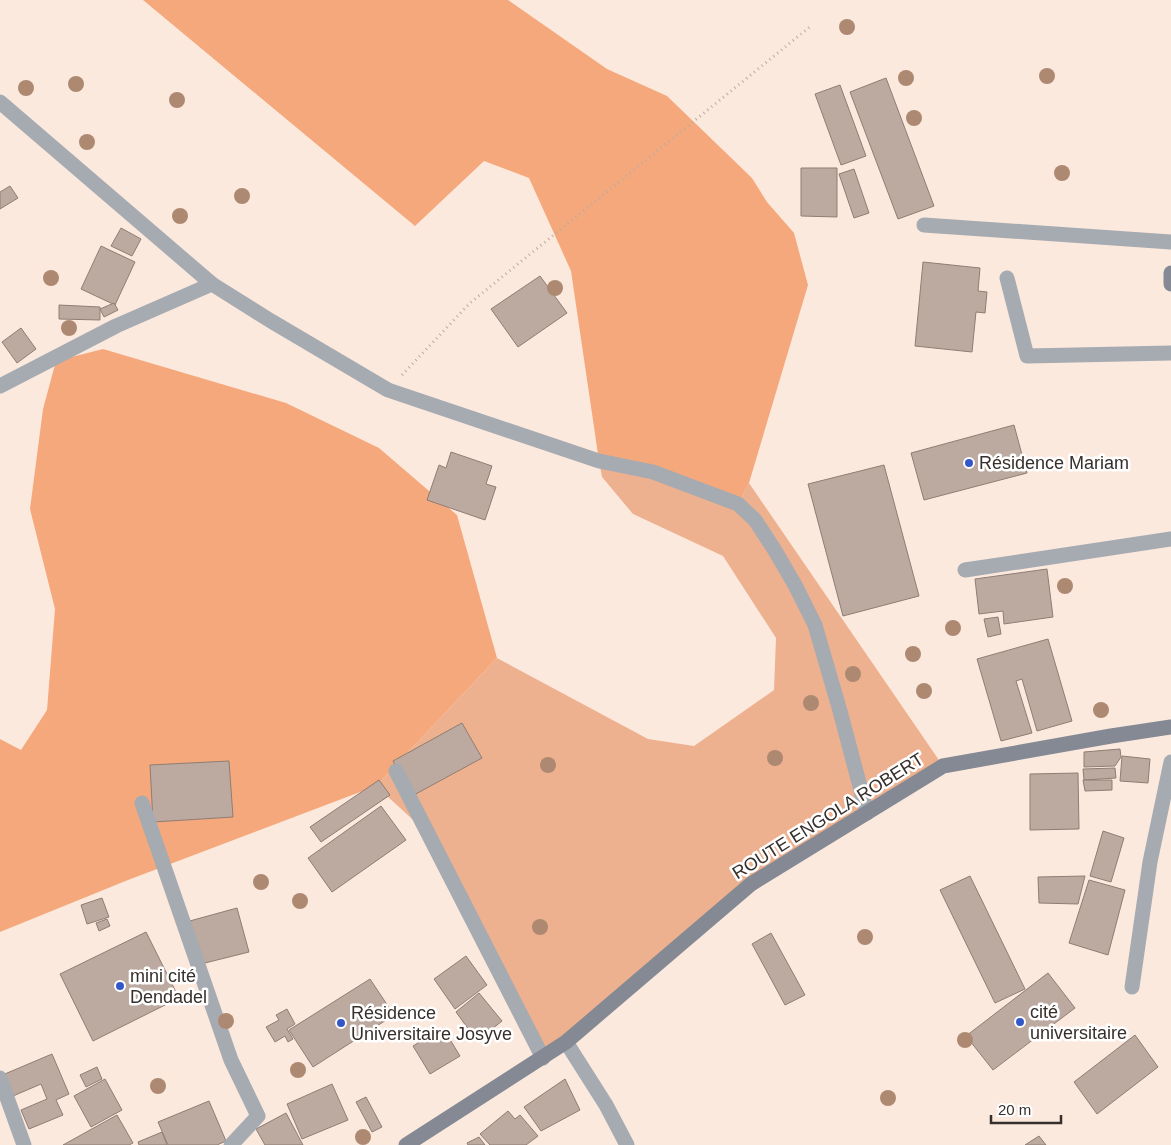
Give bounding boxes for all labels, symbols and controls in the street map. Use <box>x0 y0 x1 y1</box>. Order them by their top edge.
place label: Résidence Mariam <box>979 453 1129 473</box>
marker: Résidence Mariam <box>963 457 975 469</box>
street label: ROUTE ENGOLA ROBERT <box>729 749 927 883</box>
place label: mini cité Dendadel <box>130 966 207 1007</box>
marker: mini cité Dendadel <box>114 980 126 992</box>
place label: cité universitaire <box>1030 1002 1127 1043</box>
place label: Résidence Universitaire Josyve <box>351 1003 512 1044</box>
marker: cité universitaire <box>1014 1016 1026 1028</box>
marker: Résidence Universitaire Josyve <box>335 1017 347 1029</box>
scale bar <box>991 1092 1061 1124</box>
text: 20 m <box>998 1101 1031 1118</box>

